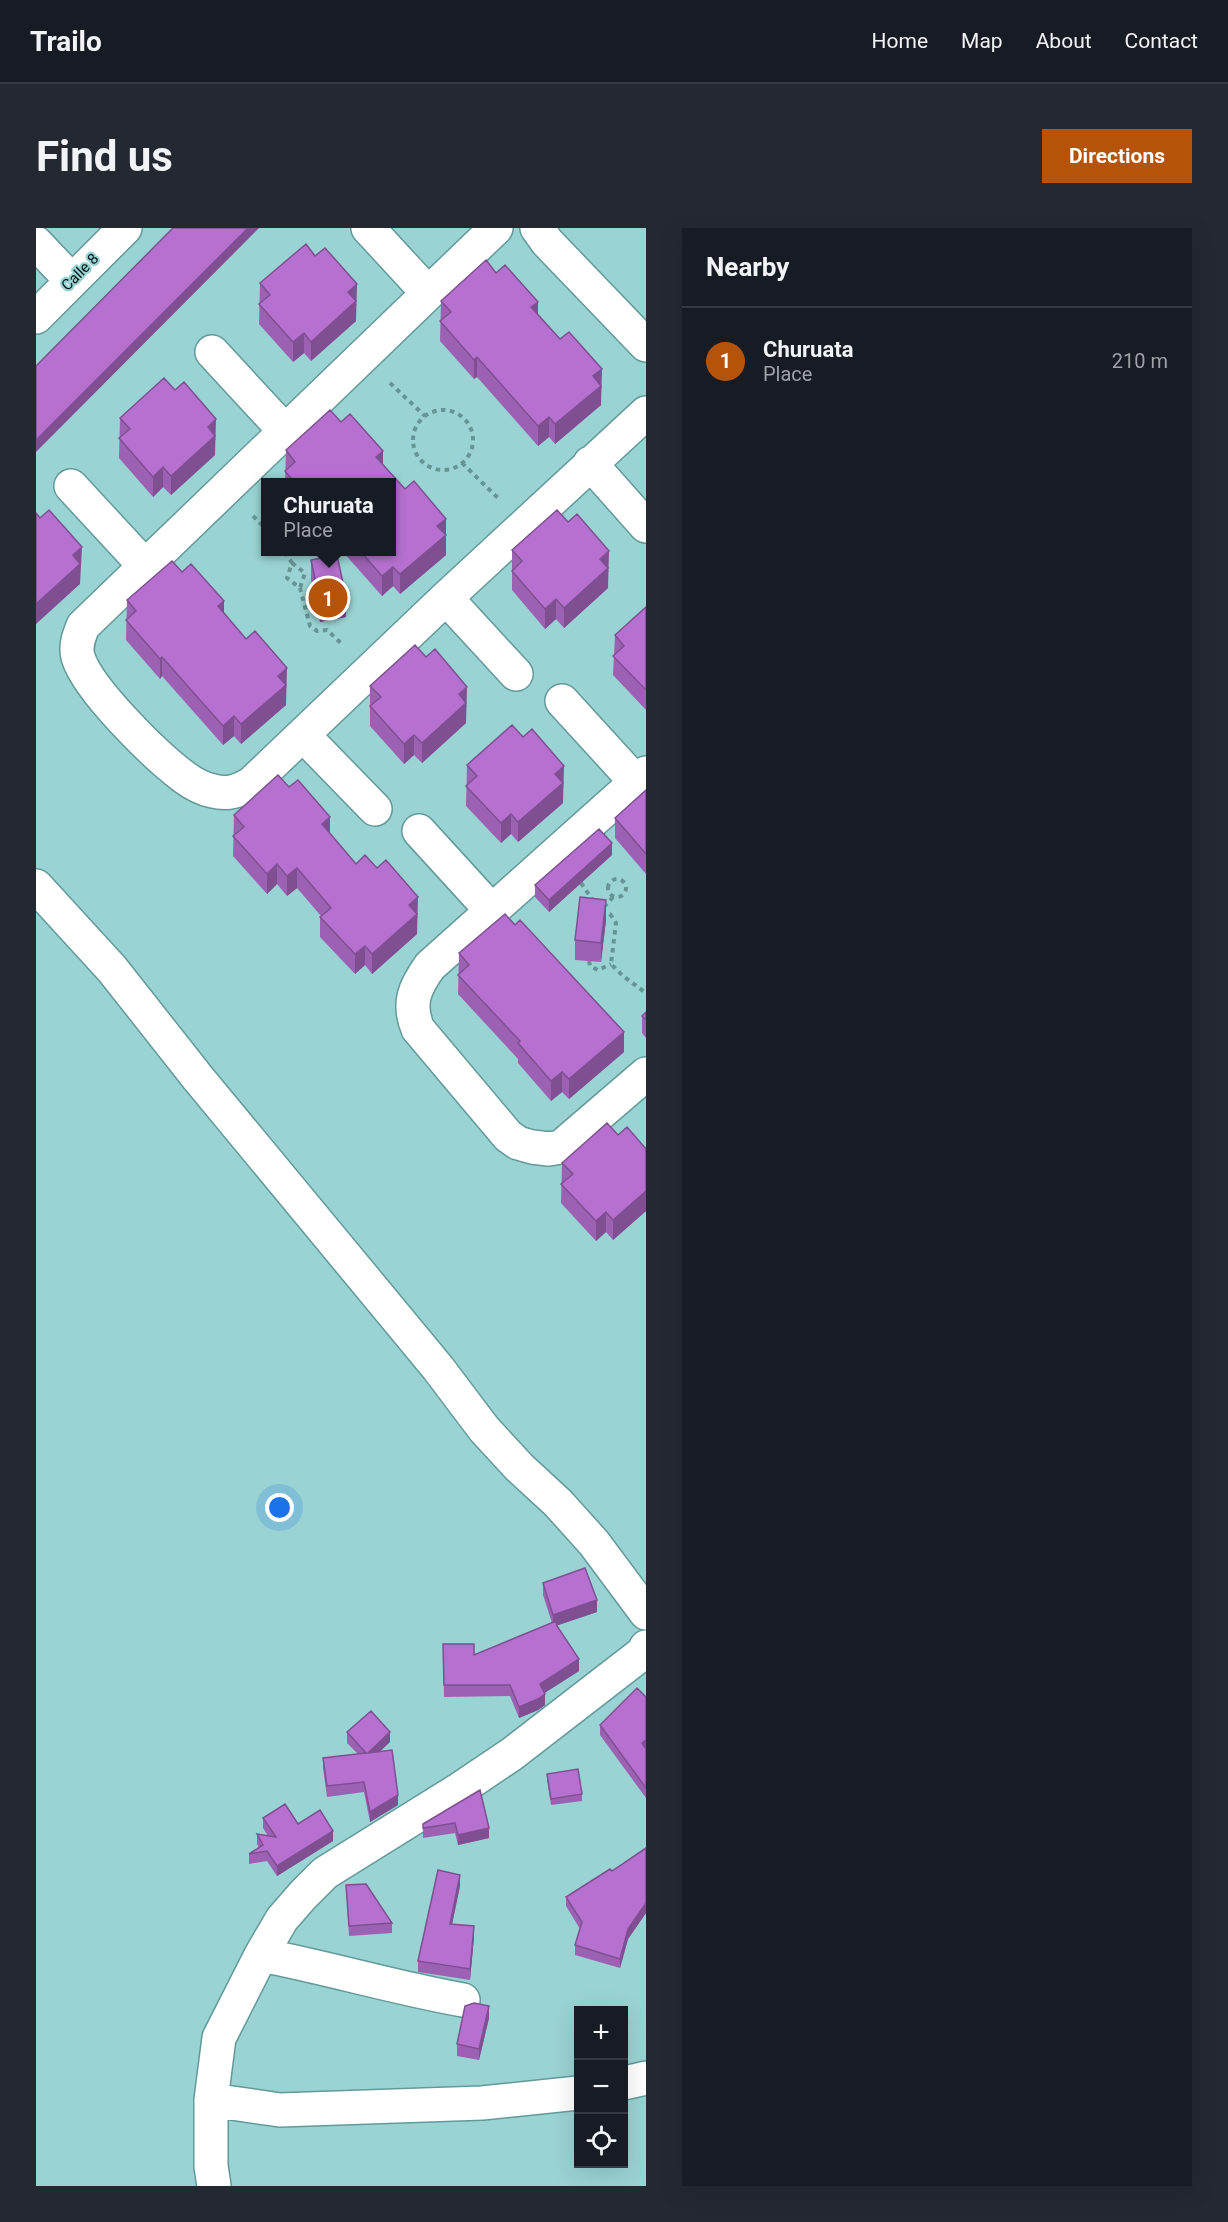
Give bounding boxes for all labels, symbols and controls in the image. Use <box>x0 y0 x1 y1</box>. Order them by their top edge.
text: Trailo <box>30 25 102 58</box>
text: Home <box>872 29 928 53</box>
text: Map <box>961 29 1003 53</box>
text: About <box>1036 29 1092 53</box>
text: Contact <box>1125 29 1198 53</box>
button: Directions <box>1042 129 1192 183</box>
text: Find us <box>36 132 173 181</box>
street label: Calle 8 <box>58 250 102 294</box>
text: Nearby <box>706 252 789 282</box>
text: Churuata <box>763 337 853 362</box>
text: 1 <box>720 349 731 373</box>
text: 210 m <box>1112 349 1168 373</box>
text: Place <box>763 362 812 386</box>
popup <box>261 478 396 556</box>
text: Churuata <box>283 493 374 518</box>
text: Place <box>283 518 333 542</box>
pin: 1 <box>308 576 348 620</box>
your location <box>265 1493 294 1522</box>
map controls <box>574 2006 628 2168</box>
button: + <box>574 2006 628 2060</box>
button: − <box>574 2060 628 2114</box>
button: locate <box>574 2114 628 2168</box>

